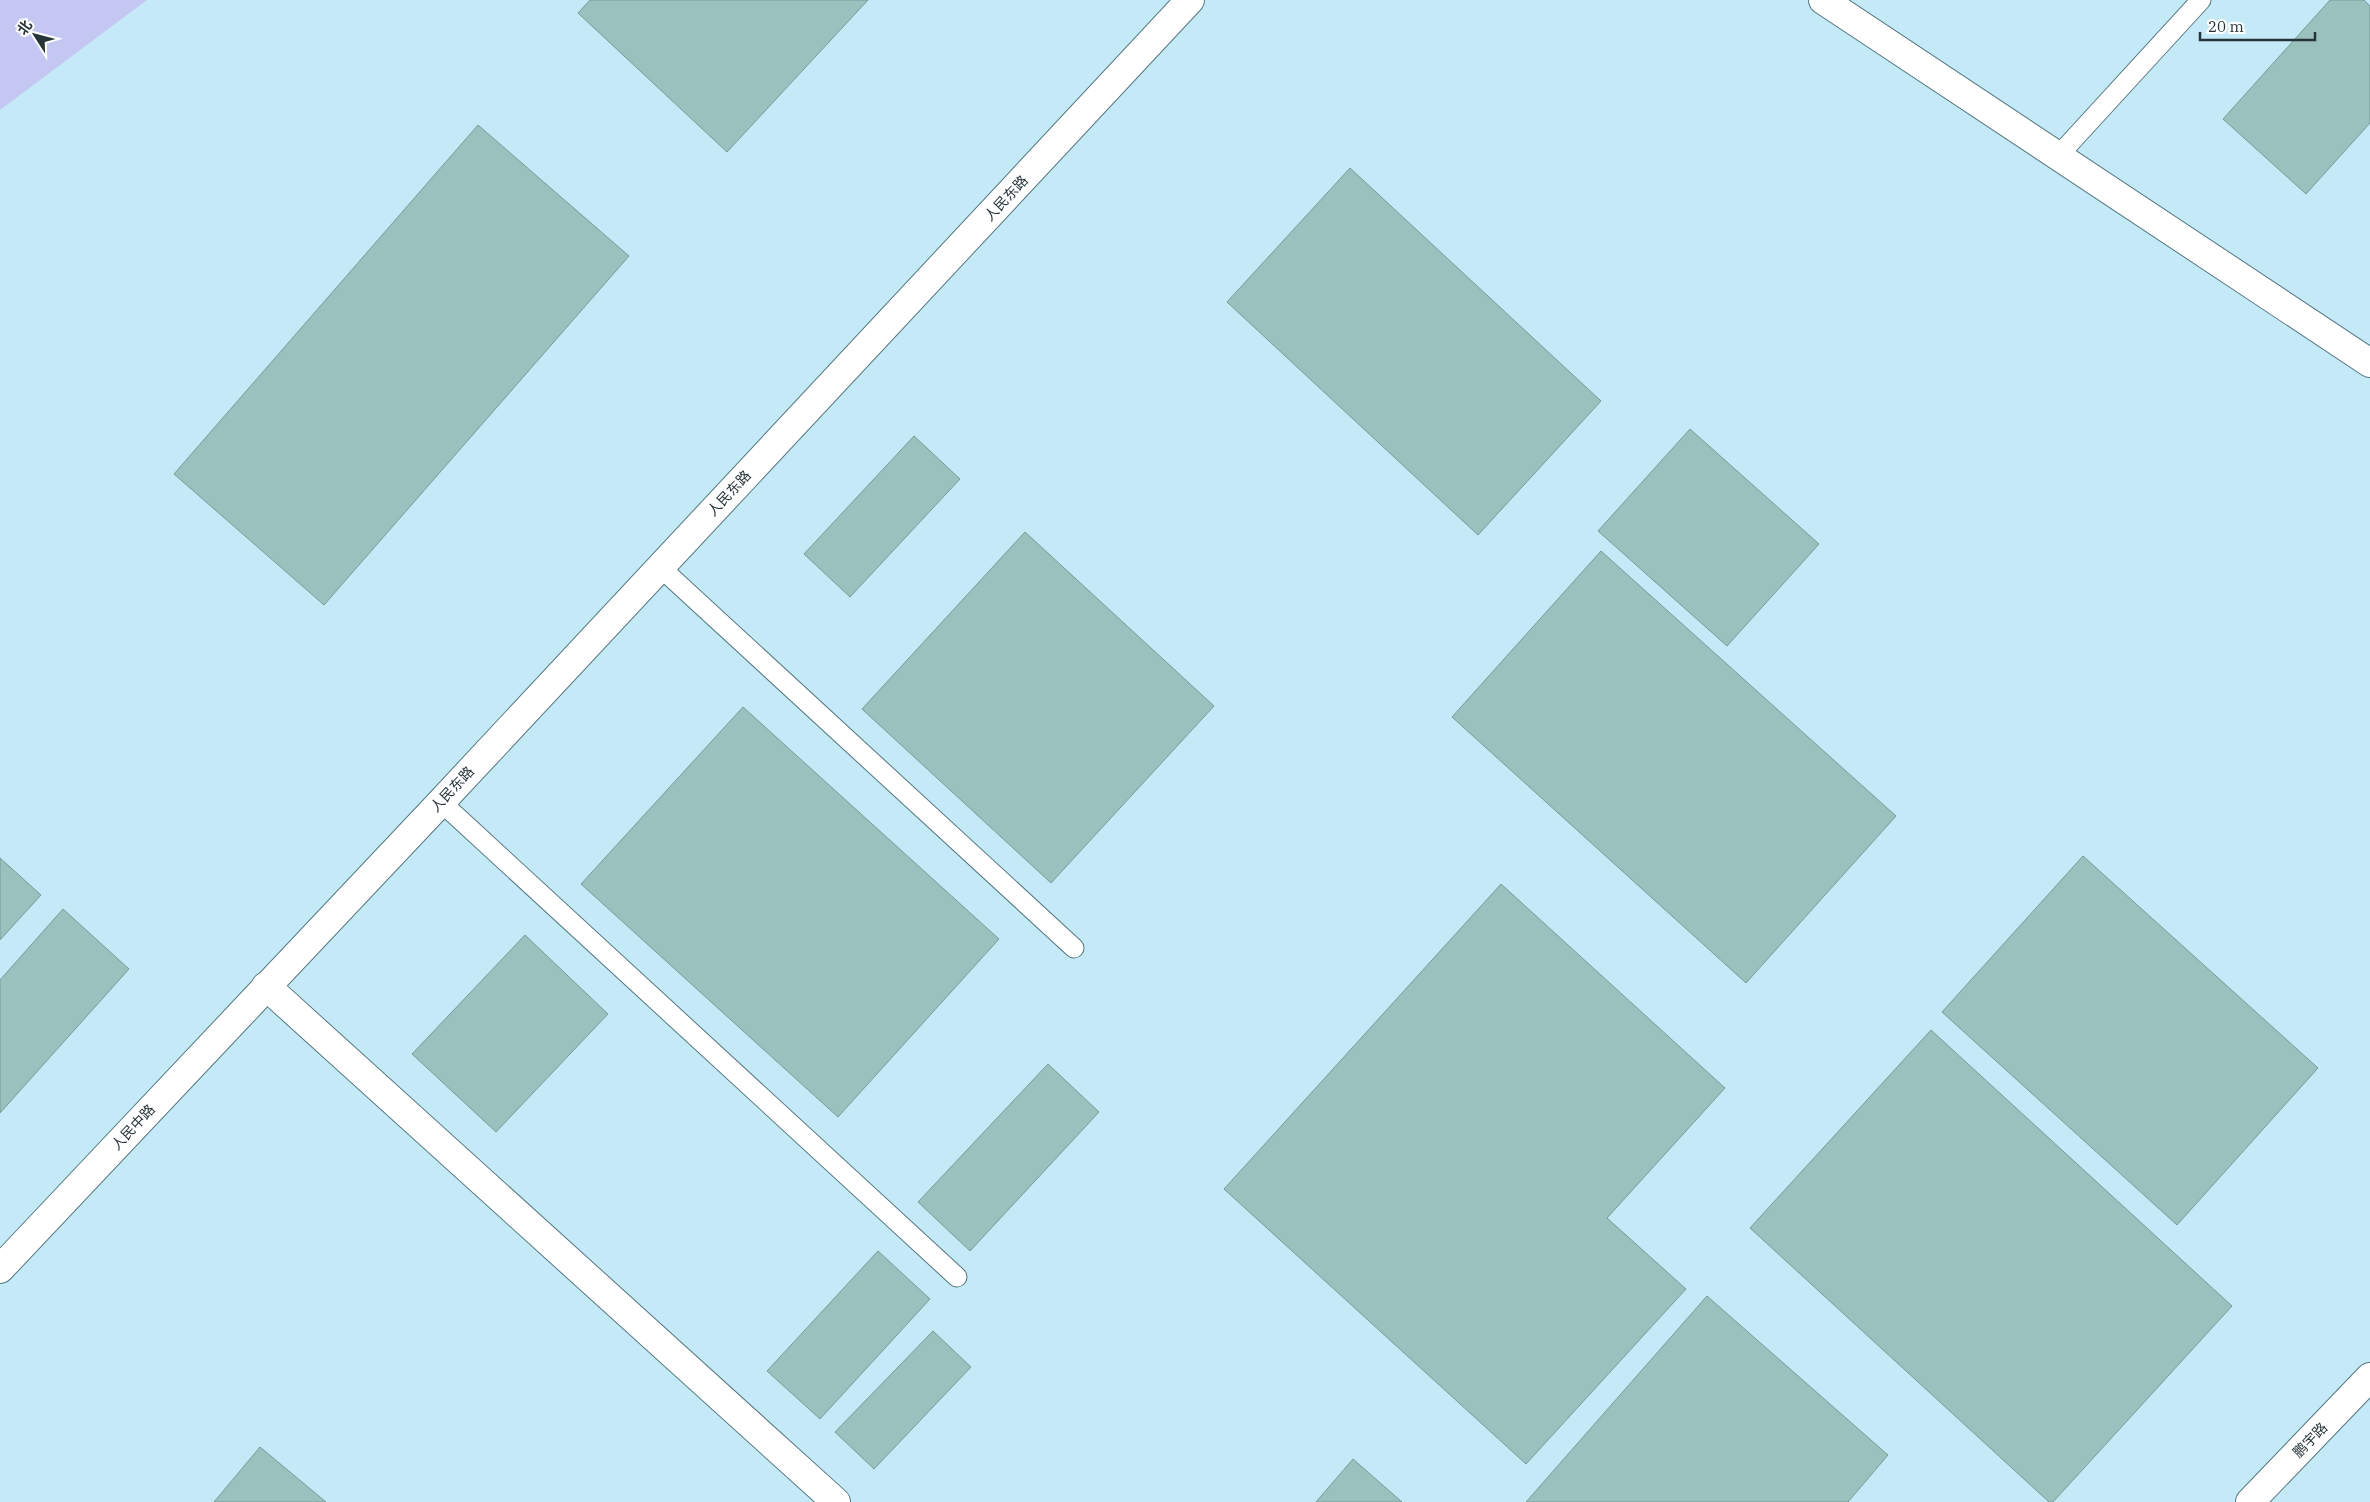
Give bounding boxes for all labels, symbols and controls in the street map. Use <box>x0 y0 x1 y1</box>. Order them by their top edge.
north arrow <box>10 10 60 60</box>
scale bar <box>2200 10 2315 42</box>
text: 北 <box>13 16 36 38</box>
text: 20 m <box>2208 17 2244 36</box>
street label: 人民东路 <box>980 171 1032 225</box>
street label: 人民东路 <box>703 466 755 520</box>
street label: 人民东路 <box>426 762 478 816</box>
street label: 人民中路 <box>107 1100 159 1154</box>
street label: 鹏宇路 <box>2289 1419 2331 1461</box>

